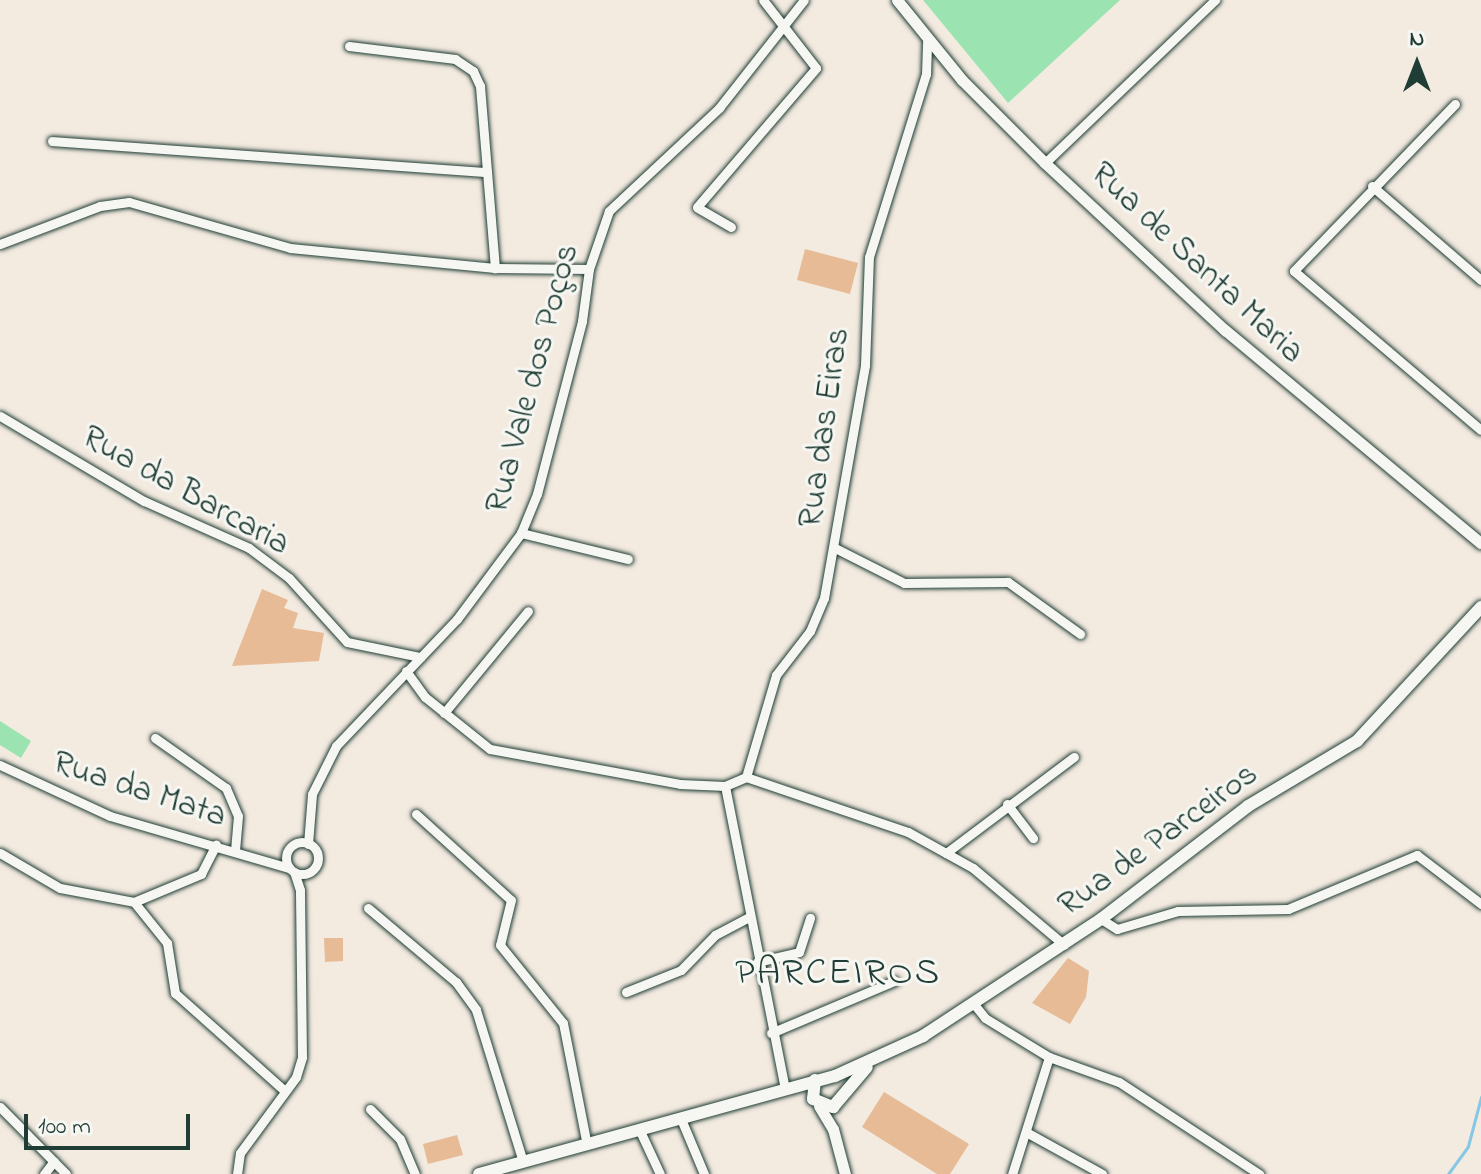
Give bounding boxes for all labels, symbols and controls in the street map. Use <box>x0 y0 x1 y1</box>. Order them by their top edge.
north arrow <box>1377 24 1457 104</box>
text: N <box>1410 24 1424 56</box>
street label: Rua de Santa Maria <box>1081 155 1311 373</box>
street label: Rua Vale dos Poços <box>478 240 590 518</box>
street label: Rua das Eiras <box>792 326 860 530</box>
street label: Rua da Barcaria <box>74 418 296 566</box>
street label: Rua da Mata <box>47 744 231 838</box>
street label: Rua de Parceiros <box>1051 755 1267 927</box>
district label: PARCEIROS <box>735 952 941 998</box>
scale bar <box>28 1098 194 1148</box>
text: 100 m <box>38 1110 91 1145</box>

